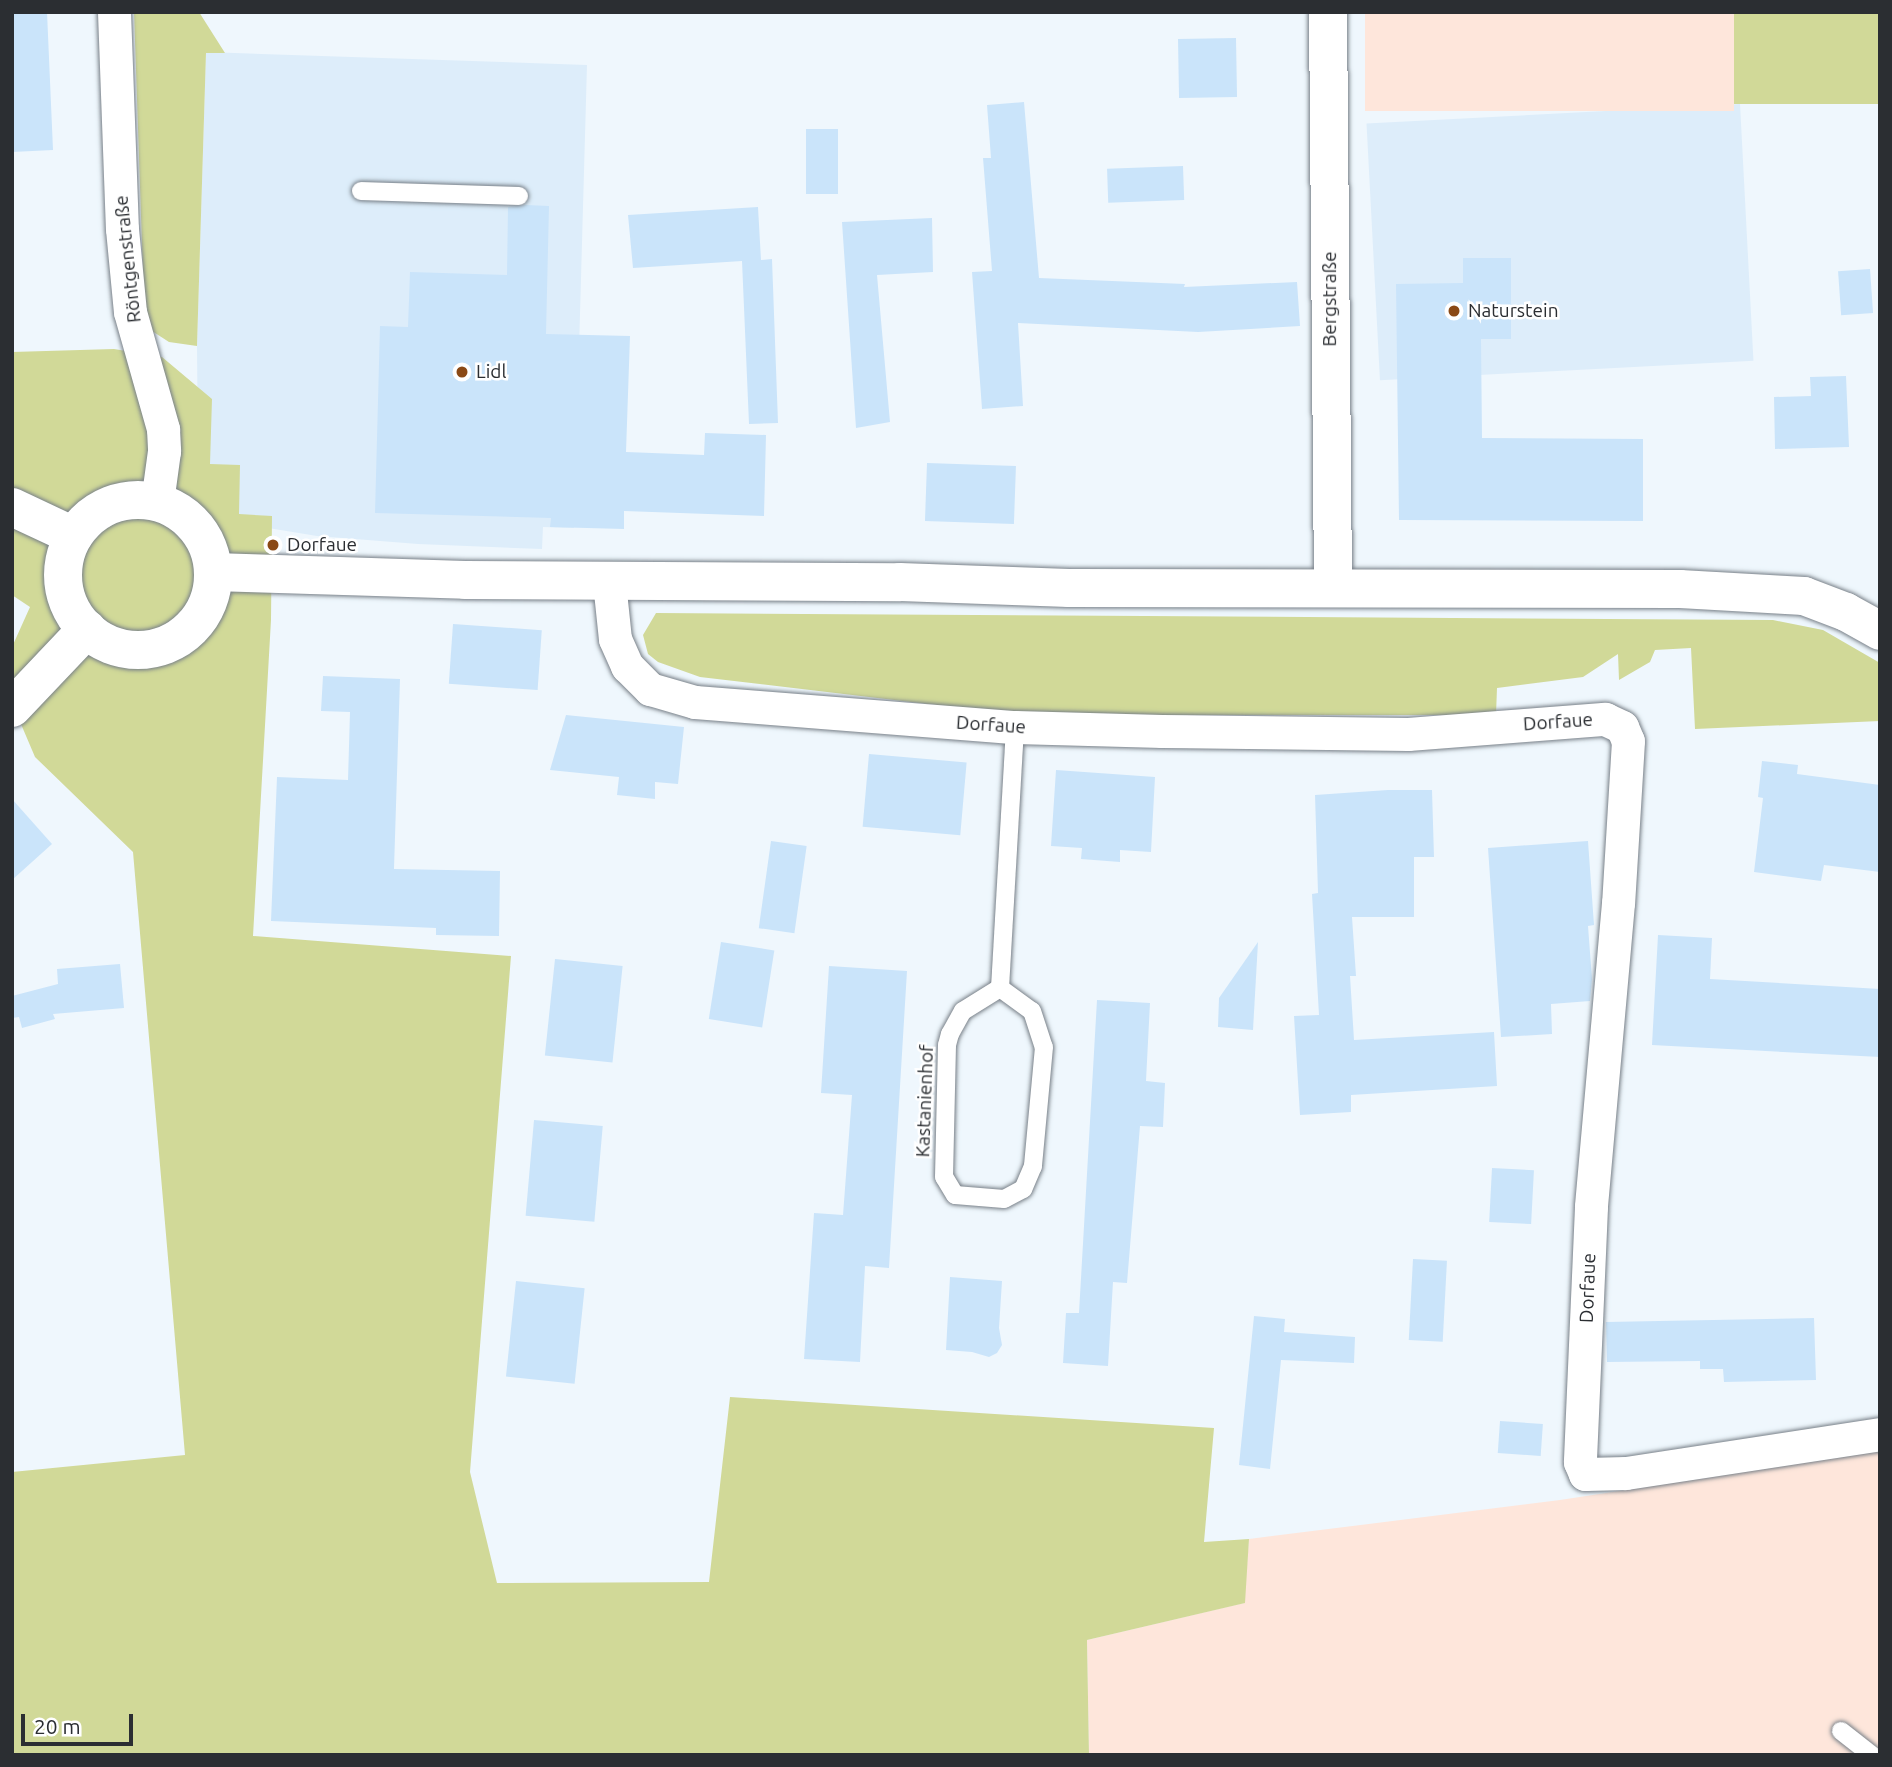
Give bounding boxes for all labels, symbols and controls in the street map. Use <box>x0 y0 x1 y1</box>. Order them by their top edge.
street label: Röntgenstraße <box>110 194 146 324</box>
street label: Bergstraße <box>1319 251 1341 347</box>
place label: Naturstein <box>1468 300 1558 322</box>
marker: Naturstein <box>1446 303 1462 319</box>
place label: Lidl <box>476 361 506 383</box>
marker: Lidl <box>454 364 470 380</box>
place label: Dorfaue <box>287 534 357 556</box>
marker: Dorfaue <box>265 537 281 553</box>
street label: Dorfaue <box>1522 708 1594 736</box>
street label: Dorfaue <box>955 711 1027 739</box>
street label: Kastanienhof <box>912 1044 938 1158</box>
street label: Dorfaue <box>1575 1253 1601 1323</box>
scale bar <box>24 1700 136 1744</box>
text: 20 m <box>34 1714 81 1738</box>

